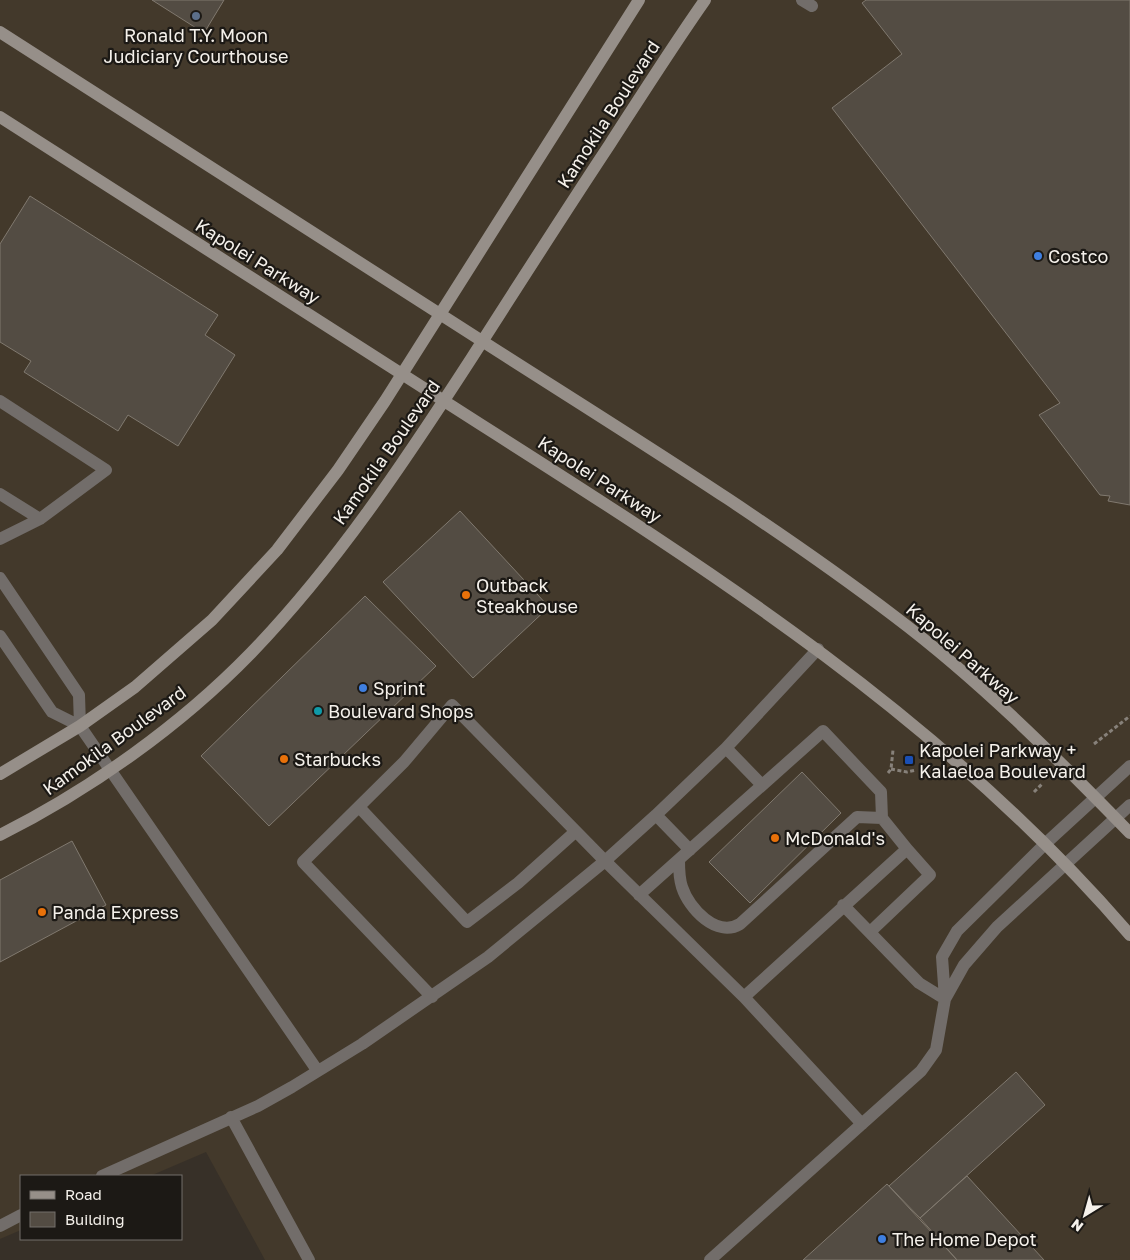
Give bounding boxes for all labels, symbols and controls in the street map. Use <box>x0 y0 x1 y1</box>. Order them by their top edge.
marker: Ronald T.Y. Moon Judiciary Courthouse <box>190 10 202 22</box>
place label: Ronald T.Y. Moon Judiciary Courthouse <box>104 24 288 67</box>
street label: Kamokila Boulevard <box>552 36 664 192</box>
street label: Kapolei Parkway <box>192 214 324 308</box>
place label: Costco <box>1048 245 1108 267</box>
marker: Costco <box>1032 250 1044 262</box>
street label: Kamokila Boulevard <box>328 375 444 529</box>
street label: Kapolei Parkway <box>534 431 666 527</box>
place label: Outback Steakhouse <box>476 574 578 617</box>
marker: Outback Steakhouse <box>460 589 472 601</box>
street label: Kapolei Parkway <box>902 598 1024 708</box>
place label: Sprint <box>373 677 426 699</box>
street label: Kamokila Boulevard <box>38 681 190 799</box>
marker: Sprint <box>357 682 369 694</box>
place label: Boulevard Shops <box>328 700 474 722</box>
marker: Boulevard Shops <box>312 705 324 717</box>
place label: Kapolei Parkway + Kalaeloa Boulevard <box>919 739 1086 782</box>
place label: Starbucks <box>294 748 381 770</box>
marker: Starbucks <box>278 753 290 765</box>
marker: Kapolei Parkway + Kalaeloa Boulevard <box>903 754 915 766</box>
place label: McDonald's <box>785 827 885 849</box>
marker: McDonald's <box>769 832 781 844</box>
place label: Panda Express <box>52 901 179 923</box>
marker: Panda Express <box>36 906 48 918</box>
legend <box>20 1175 182 1240</box>
text: Road <box>65 1185 102 1203</box>
north arrow <box>1060 1190 1110 1240</box>
text: Building <box>65 1210 125 1228</box>
text: N <box>1068 1216 1086 1236</box>
place label: The Home Depot <box>892 1228 1037 1250</box>
marker: The Home Depot <box>876 1233 888 1245</box>

